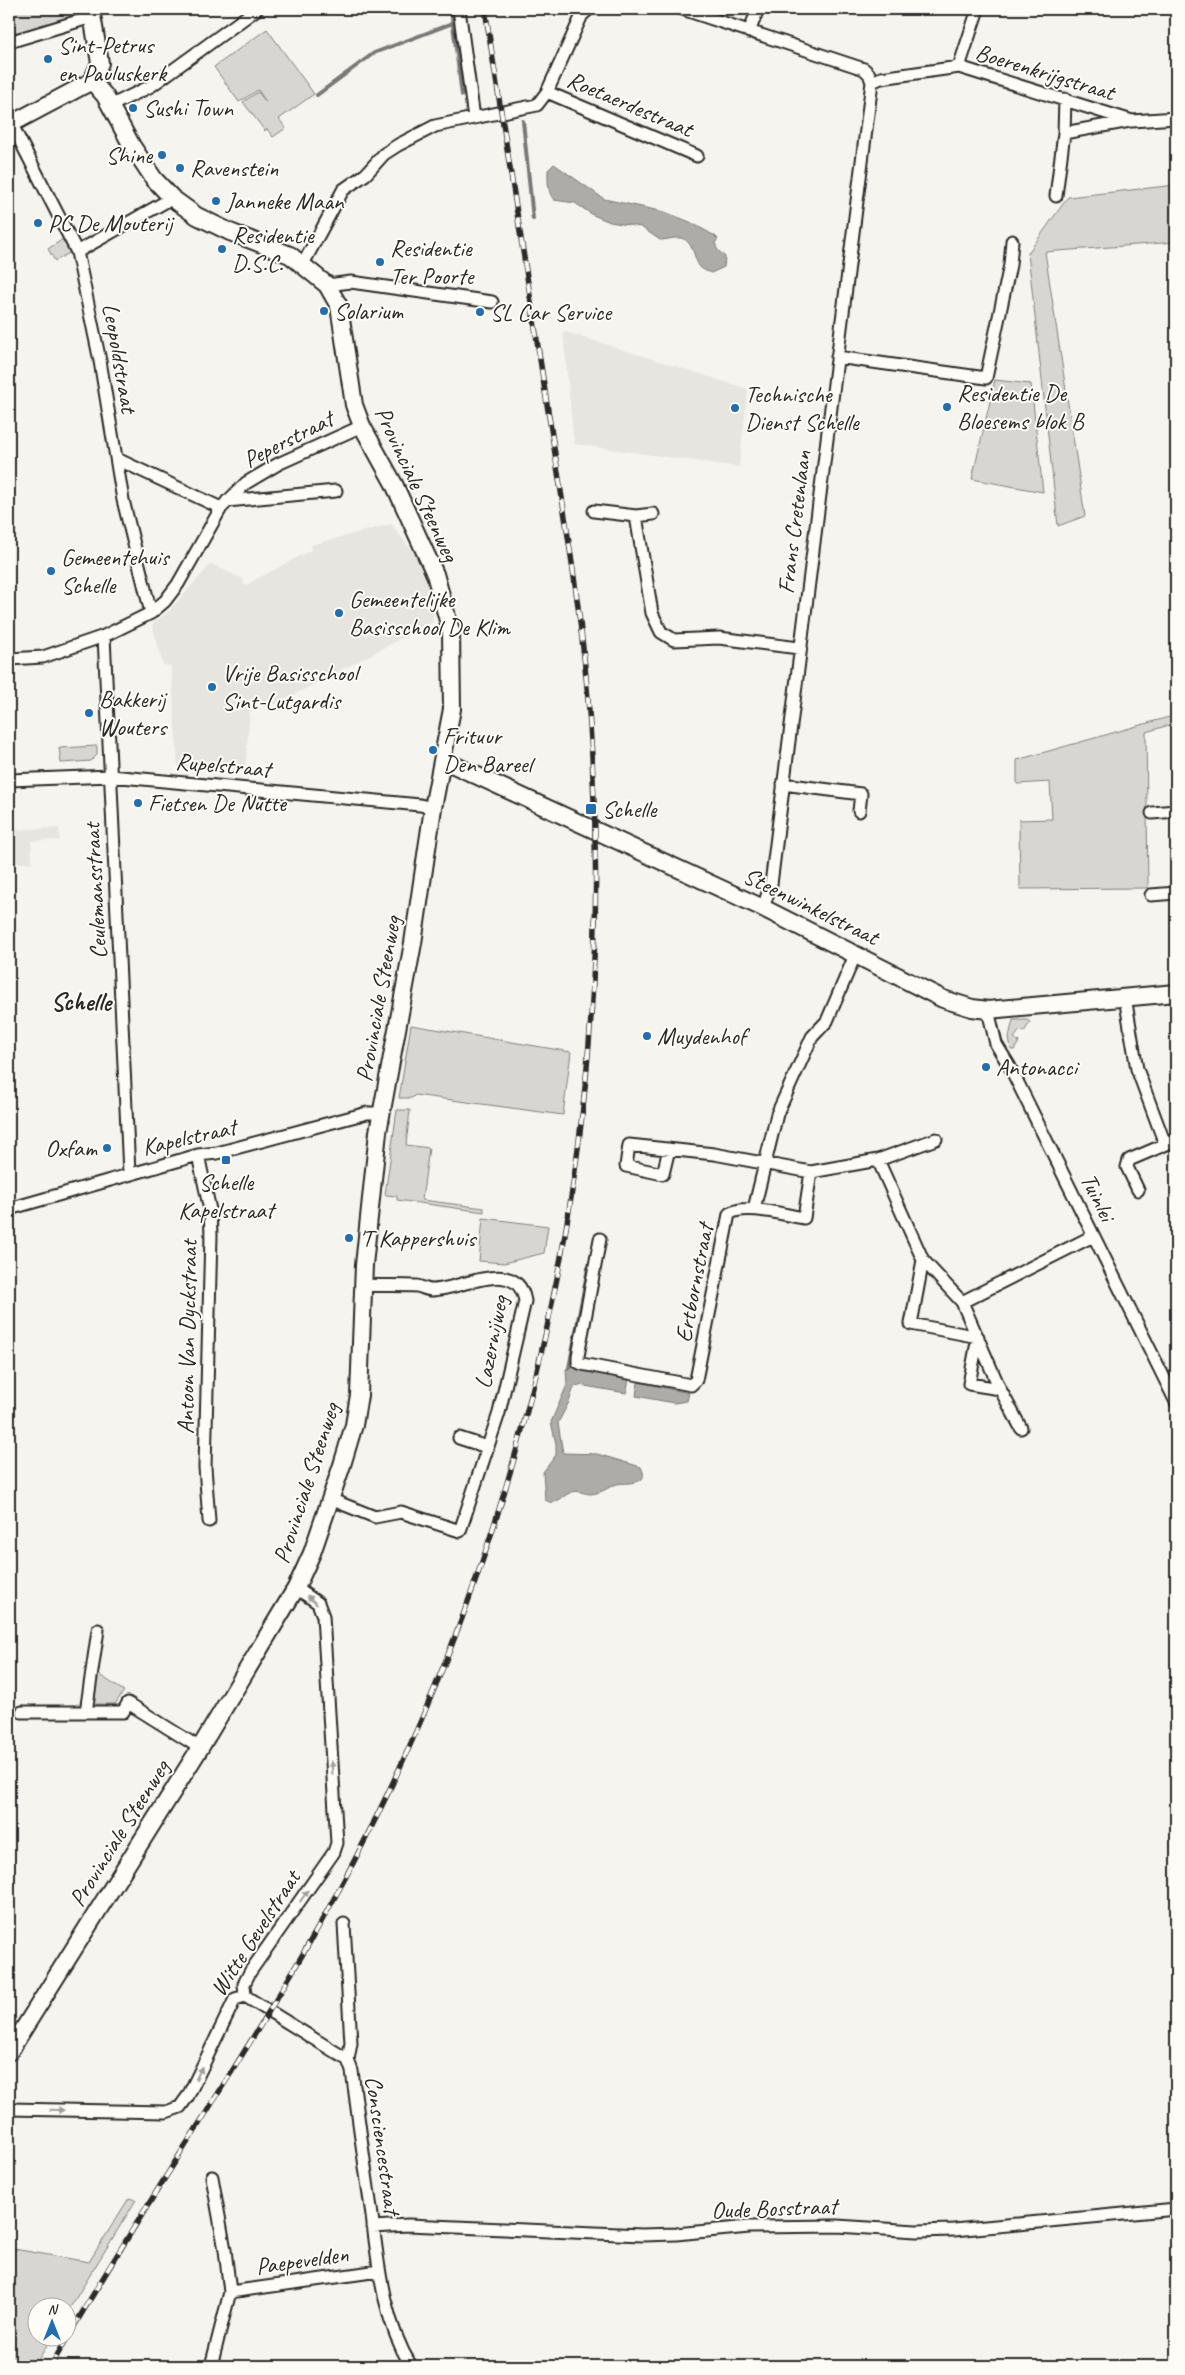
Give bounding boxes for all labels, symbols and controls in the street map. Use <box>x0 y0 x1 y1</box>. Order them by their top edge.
place label: Sint-Petrus en Pauluskerk <box>58 30 168 88</box>
street label: Boerenkrijgstraat <box>972 37 1120 108</box>
marker: Sint-Petrus en Pauluskerk <box>42 53 54 65</box>
street label: Roetaerdestraat <box>563 64 699 145</box>
place label: Sushi Town <box>143 93 234 123</box>
marker: Sushi Town <box>127 102 139 114</box>
place label: Shine <box>106 140 154 170</box>
marker: Shine <box>156 149 168 161</box>
place label: Ravenstein <box>190 153 279 183</box>
marker: Ravenstein <box>174 162 186 174</box>
place label: Janneke Maan <box>225 186 345 216</box>
marker: Janneke Maan <box>210 195 222 207</box>
place label: PC De Mouterij <box>48 208 175 238</box>
marker: PC De Mouterij <box>32 217 44 229</box>
place label: Residentie D.S.C. <box>232 220 316 278</box>
place label: Residentie Ter Poorte <box>390 233 475 291</box>
marker: Residentie D.S.C. <box>216 243 228 255</box>
marker: Residentie Ter Poorte <box>374 256 386 268</box>
place label: Solarium <box>334 296 404 326</box>
place label: SL Car Service <box>490 297 613 327</box>
street label: Leopoldstraat <box>96 301 145 417</box>
marker: Solarium <box>318 305 330 317</box>
marker: SL Car Service <box>474 306 486 318</box>
place label: Residentie De Bloesems blok B <box>957 378 1085 436</box>
place label: Technische Dienst Schelle <box>745 379 861 437</box>
marker: Residentie De Bloesems blok B <box>941 401 953 413</box>
street label: Peperstraat <box>238 402 341 474</box>
street label: Provinciale Steenweg <box>368 402 467 568</box>
marker: Technische Dienst Schelle <box>729 402 741 414</box>
street label: Frans Cretenlaan <box>770 449 818 595</box>
place label: Gemeentehuis Schelle <box>61 542 171 600</box>
marker: Gemeentehuis Schelle <box>45 565 57 577</box>
place label: Gemeentelijke Basisschool De Klim <box>349 584 511 642</box>
marker: Gemeentelijke Basisschool De Klim <box>333 607 345 619</box>
place label: Vrije Basisschool Sint-Lutgardis <box>222 658 361 716</box>
marker: Vrije Basisschool Sint-Lutgardis <box>206 681 218 693</box>
place label: Bakkerij Wouters <box>99 684 168 742</box>
marker: Bakkerij Wouters <box>83 707 95 719</box>
place label: Frituur Den Bareel <box>443 721 536 779</box>
marker: Frituur Den Bareel <box>427 744 439 756</box>
street label: Rupelstraat <box>174 746 275 784</box>
place label: Fietsen De Nutte <box>148 788 288 818</box>
place label: Schelle <box>602 794 659 824</box>
marker: Fietsen De Nutte <box>132 797 144 809</box>
marker: Schelle <box>584 802 598 816</box>
street label: Ceulemansstraat <box>76 820 114 960</box>
street label: Steenwinkelstraat <box>738 860 885 953</box>
street label: Provinciale Steenweg <box>349 913 408 1084</box>
district label: Schelle <box>51 985 114 1018</box>
place label: Muydenhof <box>657 1021 751 1051</box>
marker: Muydenhof <box>641 1030 653 1042</box>
place label: Antonacci <box>996 1052 1080 1082</box>
marker: Antonacci <box>980 1061 992 1073</box>
street label: Kapelstraat <box>139 1111 242 1162</box>
place label: Oxfam <box>45 1133 98 1163</box>
marker: Oxfam <box>101 1142 113 1154</box>
marker: Schelle Kapelstraat <box>220 1154 232 1166</box>
place label: Schelle Kapelstraat <box>178 1167 277 1225</box>
street label: Tuinlei <box>1074 1168 1123 1228</box>
street label: Ertbornstraat <box>668 1218 721 1345</box>
place label: 'T Kappershuis <box>359 1223 477 1253</box>
marker: 'T Kappershuis <box>343 1232 355 1244</box>
street label: Antoon Van Dyckstraat <box>170 1238 204 1434</box>
street label: Lazernijweg <box>467 1292 515 1391</box>
street label: Provinciale Steenweg <box>266 1397 347 1567</box>
one-way arrow <box>306 1594 319 1605</box>
street label: Provinciale Steenweg <box>62 1753 177 1912</box>
one-way arrow <box>328 1760 336 1776</box>
street label: Witte Gevelstraat <box>203 1863 308 2002</box>
one-way arrow <box>299 1889 309 1903</box>
one-way arrow <box>195 2066 203 2080</box>
street label: Consciencestraat <box>358 2074 408 2219</box>
one-way arrow <box>50 2106 66 2114</box>
street label: Oude Bosstraat <box>711 2191 840 2225</box>
street label: Paepevelden <box>254 2239 350 2281</box>
north arrow <box>28 2298 78 2348</box>
text: N <box>48 2301 59 2318</box>

